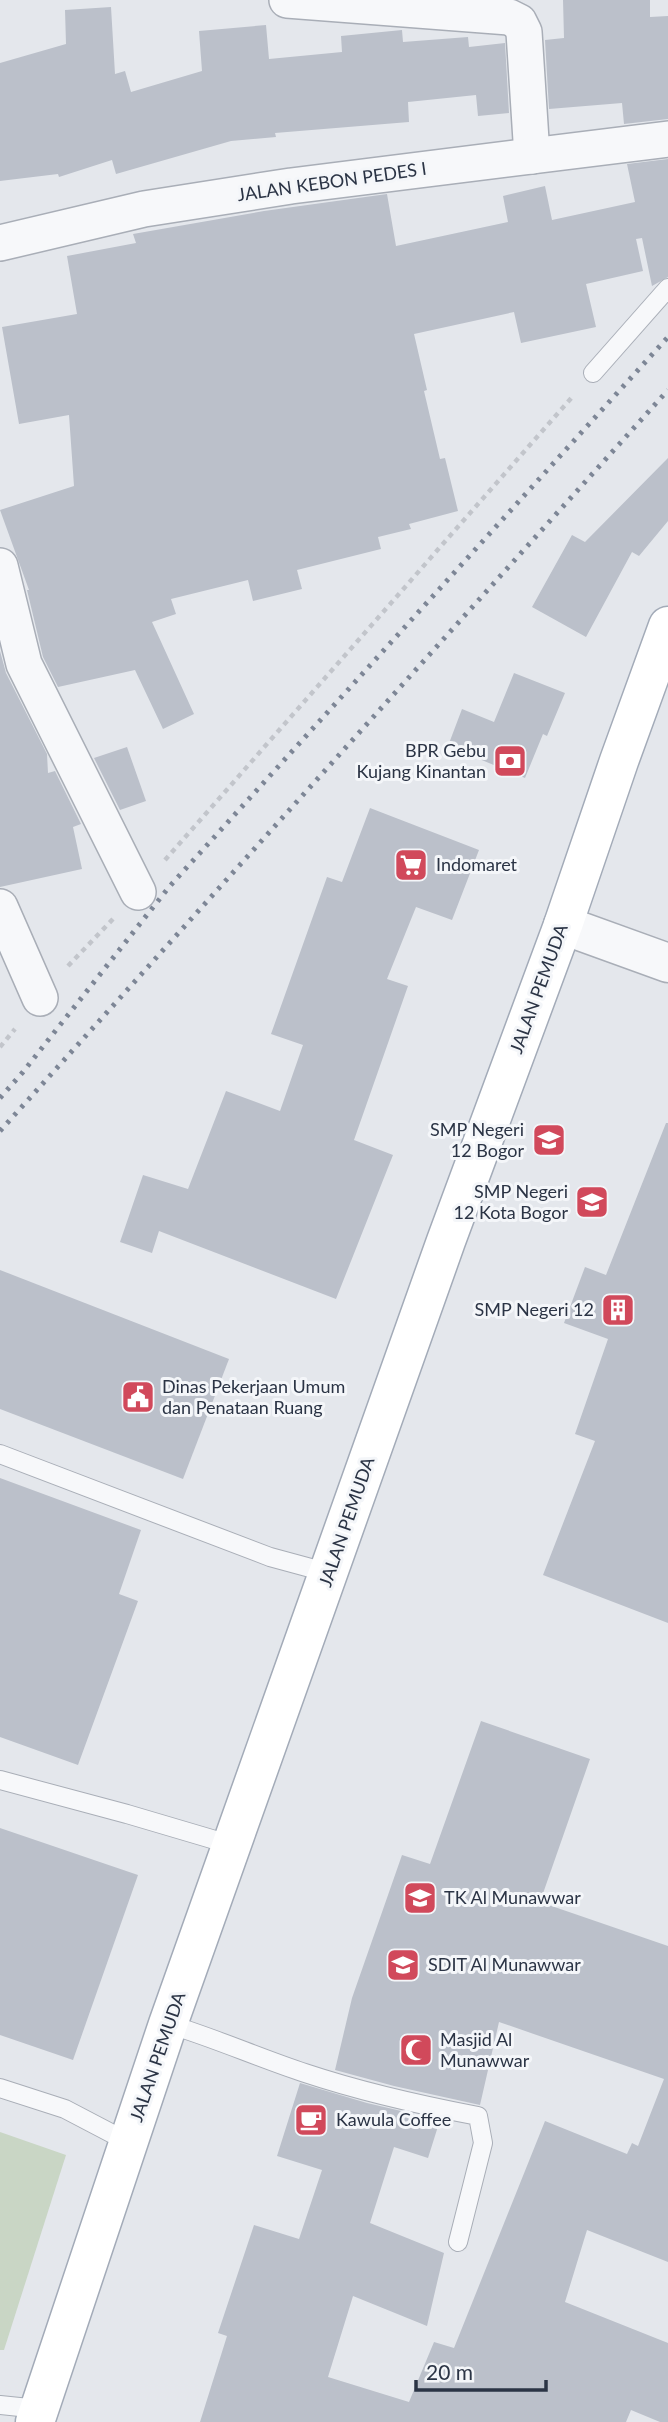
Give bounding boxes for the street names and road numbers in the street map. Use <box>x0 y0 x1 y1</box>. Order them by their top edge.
street label: JALAN KEBON PEDES I <box>236 157 428 205</box>
street label: JALAN PEMUDA <box>504 920 572 1056</box>
street label: JALAN PEMUDA <box>313 1453 379 1590</box>
street label: JALAN PEMUDA <box>124 1988 190 2125</box>

